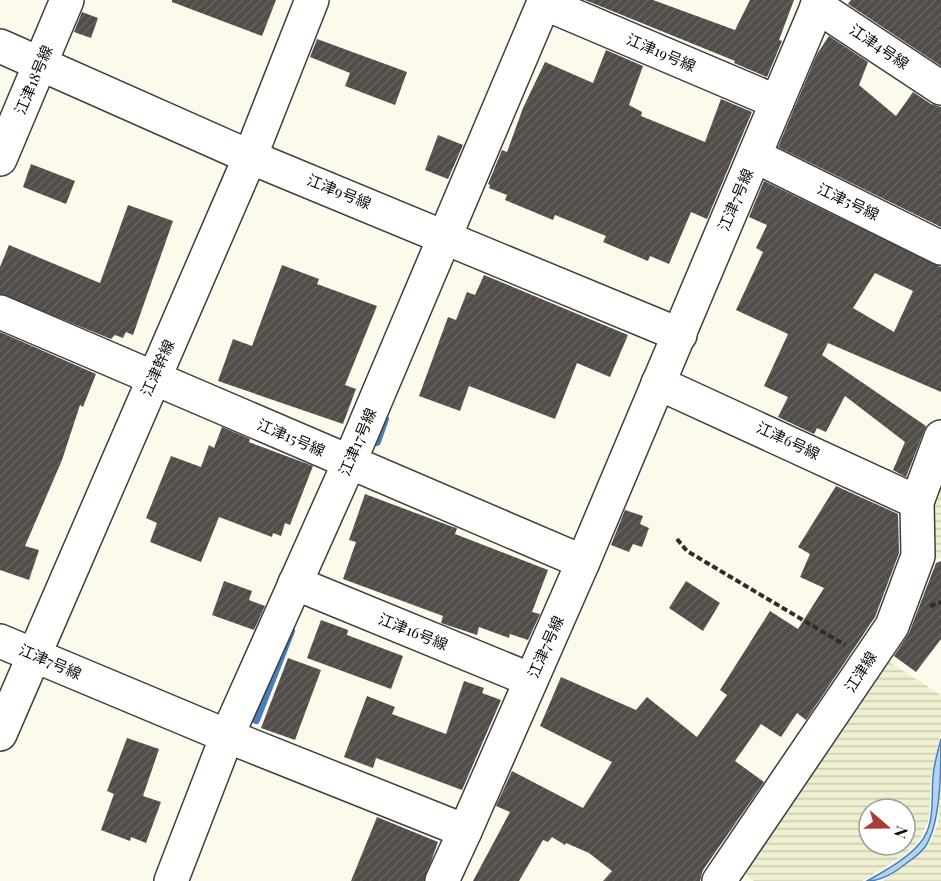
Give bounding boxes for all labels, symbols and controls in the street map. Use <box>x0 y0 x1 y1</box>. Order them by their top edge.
street label: 江津4号線 <box>846 19 913 73</box>
street label: 江津19号線 <box>624 29 699 76</box>
street label: 江津18号線 <box>10 42 57 117</box>
street label: 江津7号線 <box>713 165 757 234</box>
street label: 江津9号線 <box>304 169 374 213</box>
street label: 江津5号線 <box>814 178 883 224</box>
street label: 江津幹線 <box>136 336 178 399</box>
street label: 江津17号線 <box>334 405 380 478</box>
street label: 江津15号線 <box>255 414 328 460</box>
street label: 江津6号線 <box>753 417 823 463</box>
street label: 江津16号線 <box>376 608 451 654</box>
street label: 江津7号線 <box>523 612 568 681</box>
street label: 江津7号線 <box>16 639 85 683</box>
street label: 江津線 <box>840 647 881 696</box>
north arrow <box>857 797 917 857</box>
text: N <box>890 823 913 842</box>

